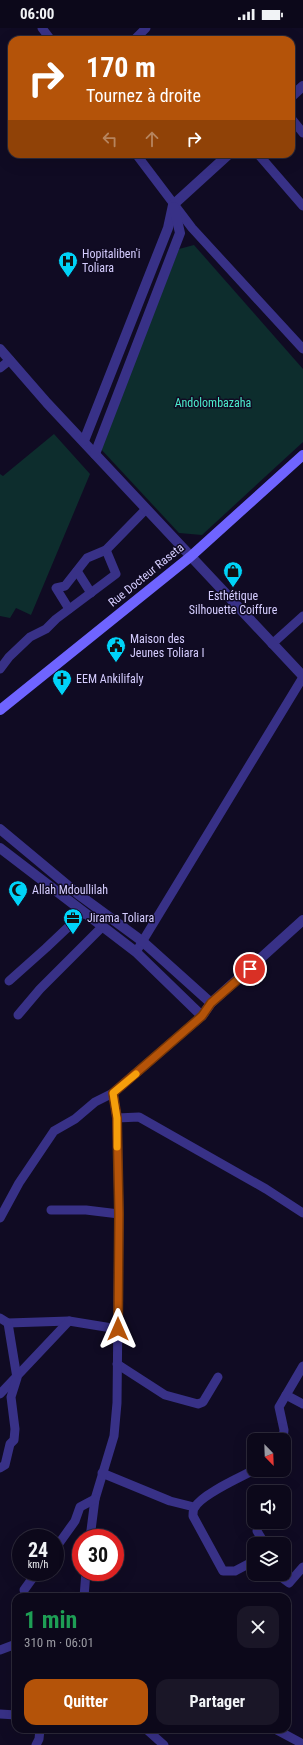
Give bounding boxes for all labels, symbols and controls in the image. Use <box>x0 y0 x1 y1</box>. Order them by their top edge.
text: 06:00 <box>20 5 54 23</box>
text: 170 m <box>86 51 156 84</box>
icon: right <box>20 52 72 104</box>
text: Tournez à droite <box>86 85 201 106</box>
icon: left <box>99 128 121 150</box>
icon: ahead <box>141 128 163 150</box>
icon: right <box>183 128 205 150</box>
place label: Hopitaliben'i Toliara <box>82 247 141 275</box>
hospital icon: Hopitaliben'i Toliara <box>57 250 79 278</box>
park label: Andolombazaha <box>175 396 252 410</box>
street label: Rue Docteur Raseta <box>106 540 187 610</box>
shop icon: Esthétique Silhouette Coiffure <box>222 560 244 588</box>
place label: Esthétique Silhouette Coiffure <box>189 589 278 617</box>
place label: Maison des Jeunes Toliara I <box>130 632 205 660</box>
public building icon: Maison des Jeunes Toliara I <box>105 635 127 663</box>
church icon: EEM Ankilifaly <box>51 668 73 696</box>
place label: EEM Ankilifaly <box>76 672 143 686</box>
mosque icon: Allah Mdoullilah <box>7 879 29 907</box>
place label: Allah Mdoullilah <box>32 883 108 897</box>
office icon: Jirama Toliara <box>62 907 84 935</box>
place label: Jirama Toliara <box>87 911 154 925</box>
pin <box>233 952 267 986</box>
icon: arrive <box>239 958 261 980</box>
position arrow <box>97 1308 139 1350</box>
north arrow <box>247 1433 291 1477</box>
map controls <box>247 1433 291 1581</box>
button: sound <box>247 1485 291 1529</box>
speed limit sign: 30 <box>72 1529 124 1581</box>
button: layers <box>247 1537 291 1581</box>
text: 24 <box>28 1538 48 1562</box>
text: km/h <box>28 1559 48 1570</box>
text: 1 min <box>24 1606 77 1634</box>
button: close <box>237 1606 279 1648</box>
text: 310 m · 06:01 <box>24 1635 94 1650</box>
button: Quitter <box>24 1679 148 1725</box>
button: Partager <box>156 1679 279 1725</box>

